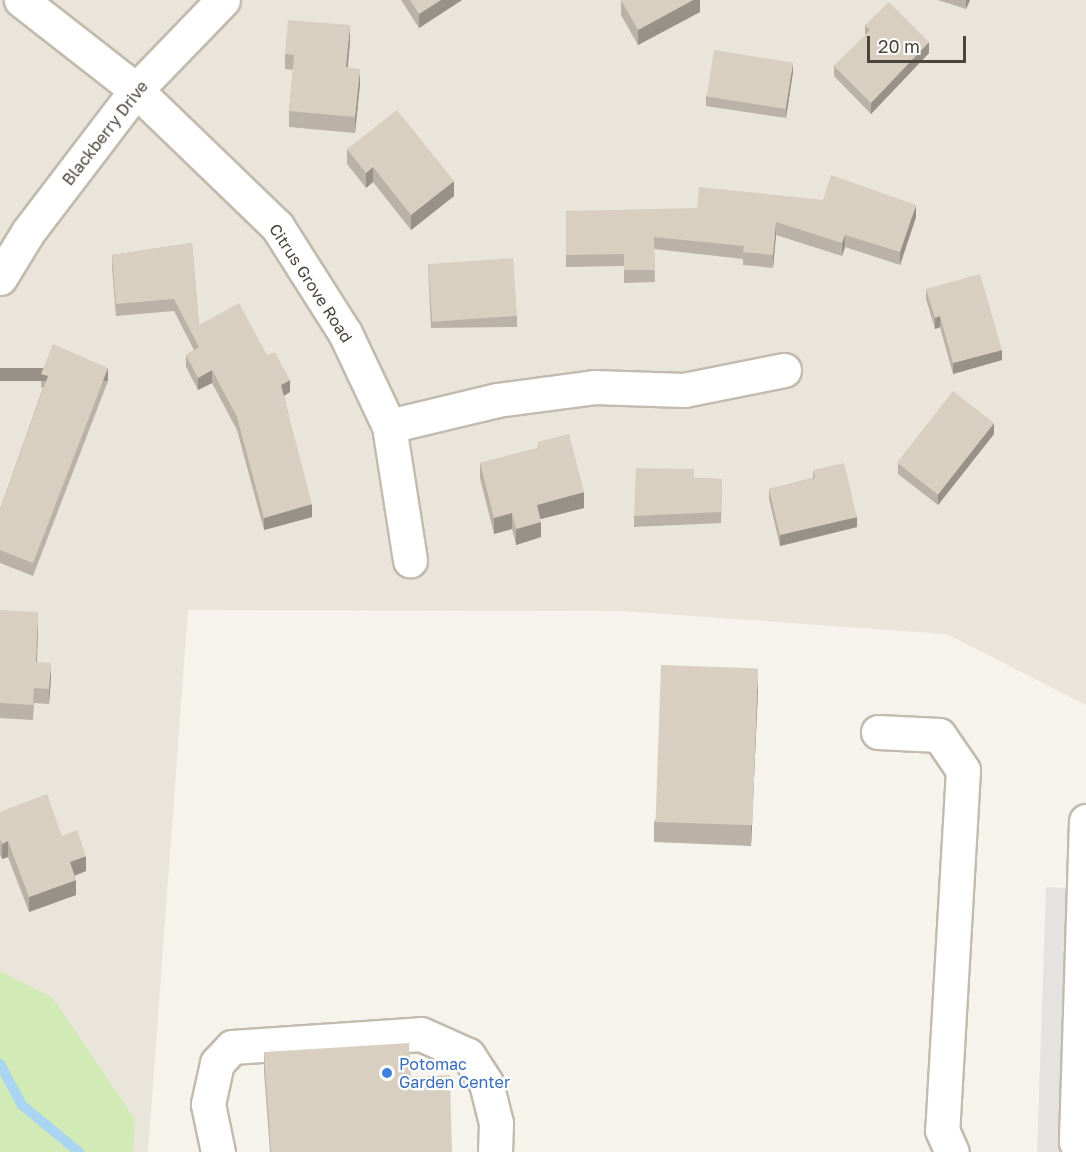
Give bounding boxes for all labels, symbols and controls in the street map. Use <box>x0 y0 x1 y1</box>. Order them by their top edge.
scale bar <box>870 24 969 62</box>
text: 20 m <box>878 35 920 57</box>
street label: Blackberry Drive <box>58 77 152 189</box>
street label: Citrus Grove Road <box>265 220 357 346</box>
place label: Potomac Garden Center <box>399 1054 510 1092</box>
marker: Potomac Garden Center <box>380 1066 394 1080</box>

